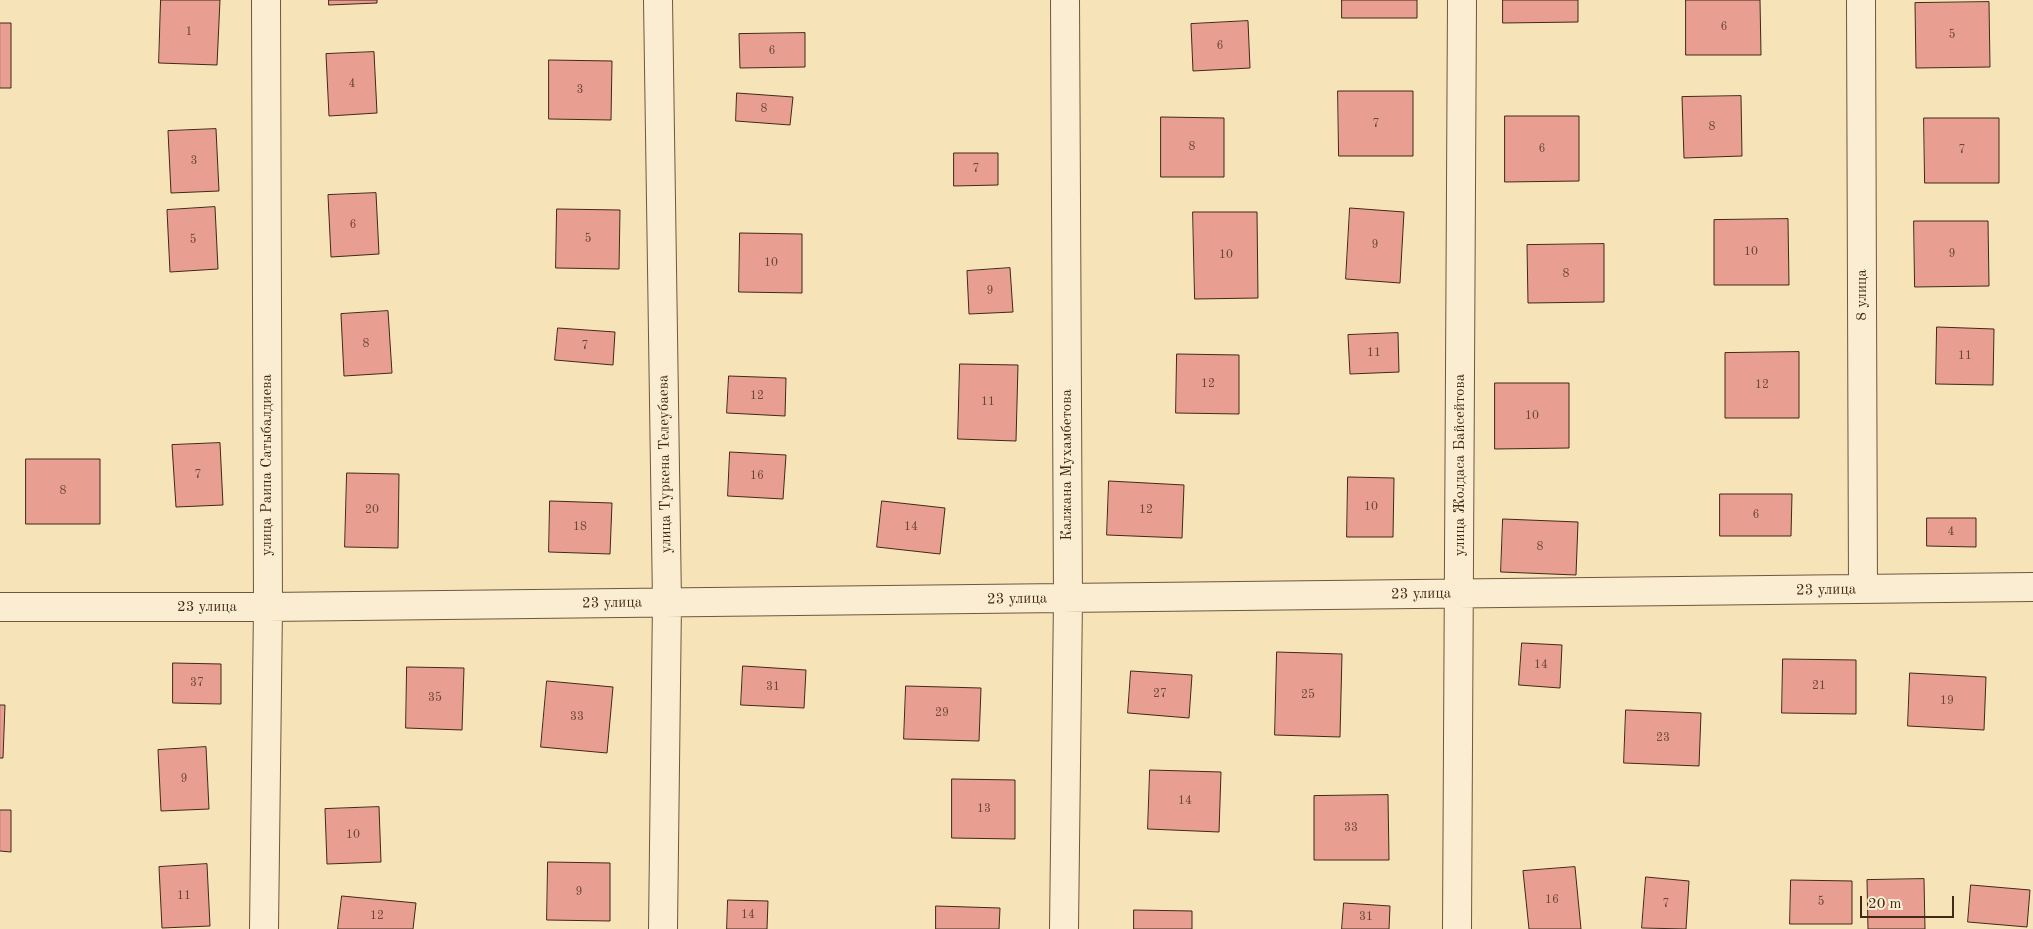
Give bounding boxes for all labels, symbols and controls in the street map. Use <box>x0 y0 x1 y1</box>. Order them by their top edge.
house number: 6 <box>1721 20 1727 34</box>
house number: 1 <box>186 25 192 39</box>
house number: 5 <box>1949 28 1955 42</box>
house number: 6 <box>1217 39 1223 53</box>
house number: 6 <box>769 44 775 58</box>
house number: 4 <box>349 77 355 91</box>
house number: 3 <box>577 83 583 97</box>
house number: 8 <box>761 102 767 116</box>
house number: 7 <box>1373 117 1379 131</box>
house number: 8 <box>1709 120 1715 134</box>
house number: 8 <box>1189 140 1195 154</box>
house number: 6 <box>1539 142 1545 156</box>
house number: 7 <box>1959 143 1965 157</box>
house number: 3 <box>191 154 197 168</box>
house number: 7 <box>973 162 979 176</box>
house number: 6 <box>350 218 356 232</box>
house number: 5 <box>585 232 591 246</box>
house number: 5 <box>190 233 196 247</box>
house number: 9 <box>1372 238 1378 252</box>
house number: 10 <box>1744 245 1758 259</box>
house number: 9 <box>1949 247 1955 261</box>
house number: 10 <box>1219 248 1233 262</box>
house number: 10 <box>764 256 778 270</box>
house number: 8 <box>1563 267 1569 281</box>
street label: 8 улица <box>1853 269 1871 321</box>
house number: 9 <box>987 284 993 298</box>
house number: 8 <box>363 337 369 351</box>
house number: 7 <box>582 339 588 353</box>
house number: 11 <box>1367 346 1381 360</box>
house number: 11 <box>1958 349 1972 363</box>
street label: улица Раипа Сатыбалдиева <box>258 374 276 556</box>
street label: улица Жолдаса Байсейтова <box>1451 374 1469 556</box>
street label: улица Туркена Телеубаева <box>654 375 676 553</box>
house number: 12 <box>1201 377 1215 391</box>
house number: 12 <box>1755 378 1769 392</box>
house number: 12 <box>750 389 764 403</box>
street label: Калжана Мухамбетова <box>1058 389 1076 541</box>
house number: 11 <box>981 395 995 409</box>
house number: 10 <box>1525 409 1539 423</box>
house number: 7 <box>195 468 201 482</box>
house number: 16 <box>750 469 764 483</box>
house number: 8 <box>60 484 66 498</box>
house number: 10 <box>1364 500 1378 514</box>
house number: 20 <box>365 503 379 517</box>
house number: 12 <box>1139 503 1153 517</box>
house number: 6 <box>1753 508 1759 522</box>
house number: 18 <box>573 520 587 534</box>
house number: 14 <box>904 520 918 534</box>
house number: 4 <box>1948 525 1954 539</box>
house number: 8 <box>1537 540 1543 554</box>
street label: 23 улица <box>1796 580 1856 600</box>
street label: 23 улица <box>1391 584 1451 604</box>
street label: 23 улица <box>987 589 1047 609</box>
street label: 23 улица <box>582 593 642 613</box>
street label: 23 улица <box>177 598 237 616</box>
house number: 14 <box>1534 658 1548 672</box>
house number: 37 <box>190 676 204 690</box>
house number: 21 <box>1812 679 1826 693</box>
house number: 31 <box>766 680 780 694</box>
house number: 27 <box>1153 687 1167 701</box>
house number: 25 <box>1301 688 1315 702</box>
house number: 35 <box>428 691 442 705</box>
house number: 19 <box>1940 694 1954 708</box>
house number: 29 <box>935 706 949 720</box>
house number: 33 <box>570 710 584 724</box>
house number: 23 <box>1656 731 1670 745</box>
house number: 9 <box>181 772 187 786</box>
house number: 14 <box>1178 794 1192 808</box>
house number: 13 <box>977 802 991 816</box>
house number: 33 <box>1344 821 1358 835</box>
house number: 10 <box>346 828 360 842</box>
house number: 9 <box>576 885 582 899</box>
scale bar <box>1863 886 1957 918</box>
house number: 11 <box>177 889 191 903</box>
house number: 16 <box>1545 893 1559 907</box>
house number: 5 <box>1818 895 1824 909</box>
house number: 7 <box>1663 897 1669 911</box>
text: 20 m <box>1868 897 1902 912</box>
house number: 14 <box>741 908 755 922</box>
house number: 12 <box>370 909 384 923</box>
house number: 31 <box>1359 910 1373 924</box>

